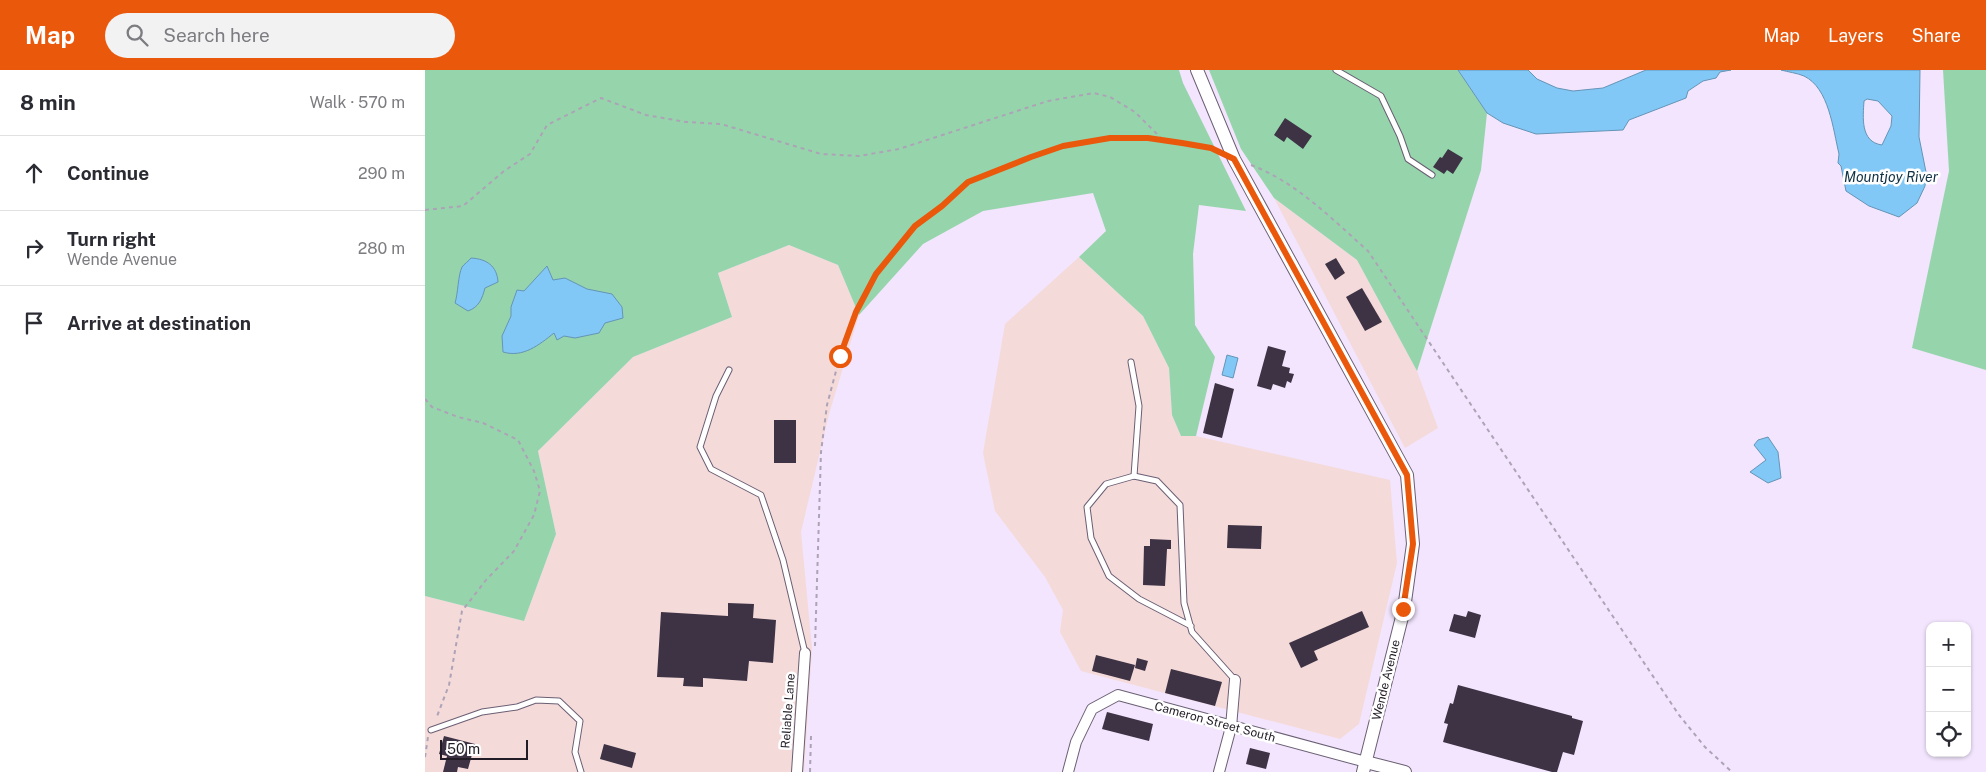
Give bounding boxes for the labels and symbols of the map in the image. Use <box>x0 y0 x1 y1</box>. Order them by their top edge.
water label: Mountjoy River <box>1844 169 1939 185</box>
route start <box>829 345 852 368</box>
route end <box>1392 598 1415 621</box>
street label: Wende Avenue <box>1369 638 1403 722</box>
street label: Reliable Lane <box>778 673 798 749</box>
street label: Cameron Street South <box>1153 699 1277 745</box>
scale bar <box>440 737 527 760</box>

